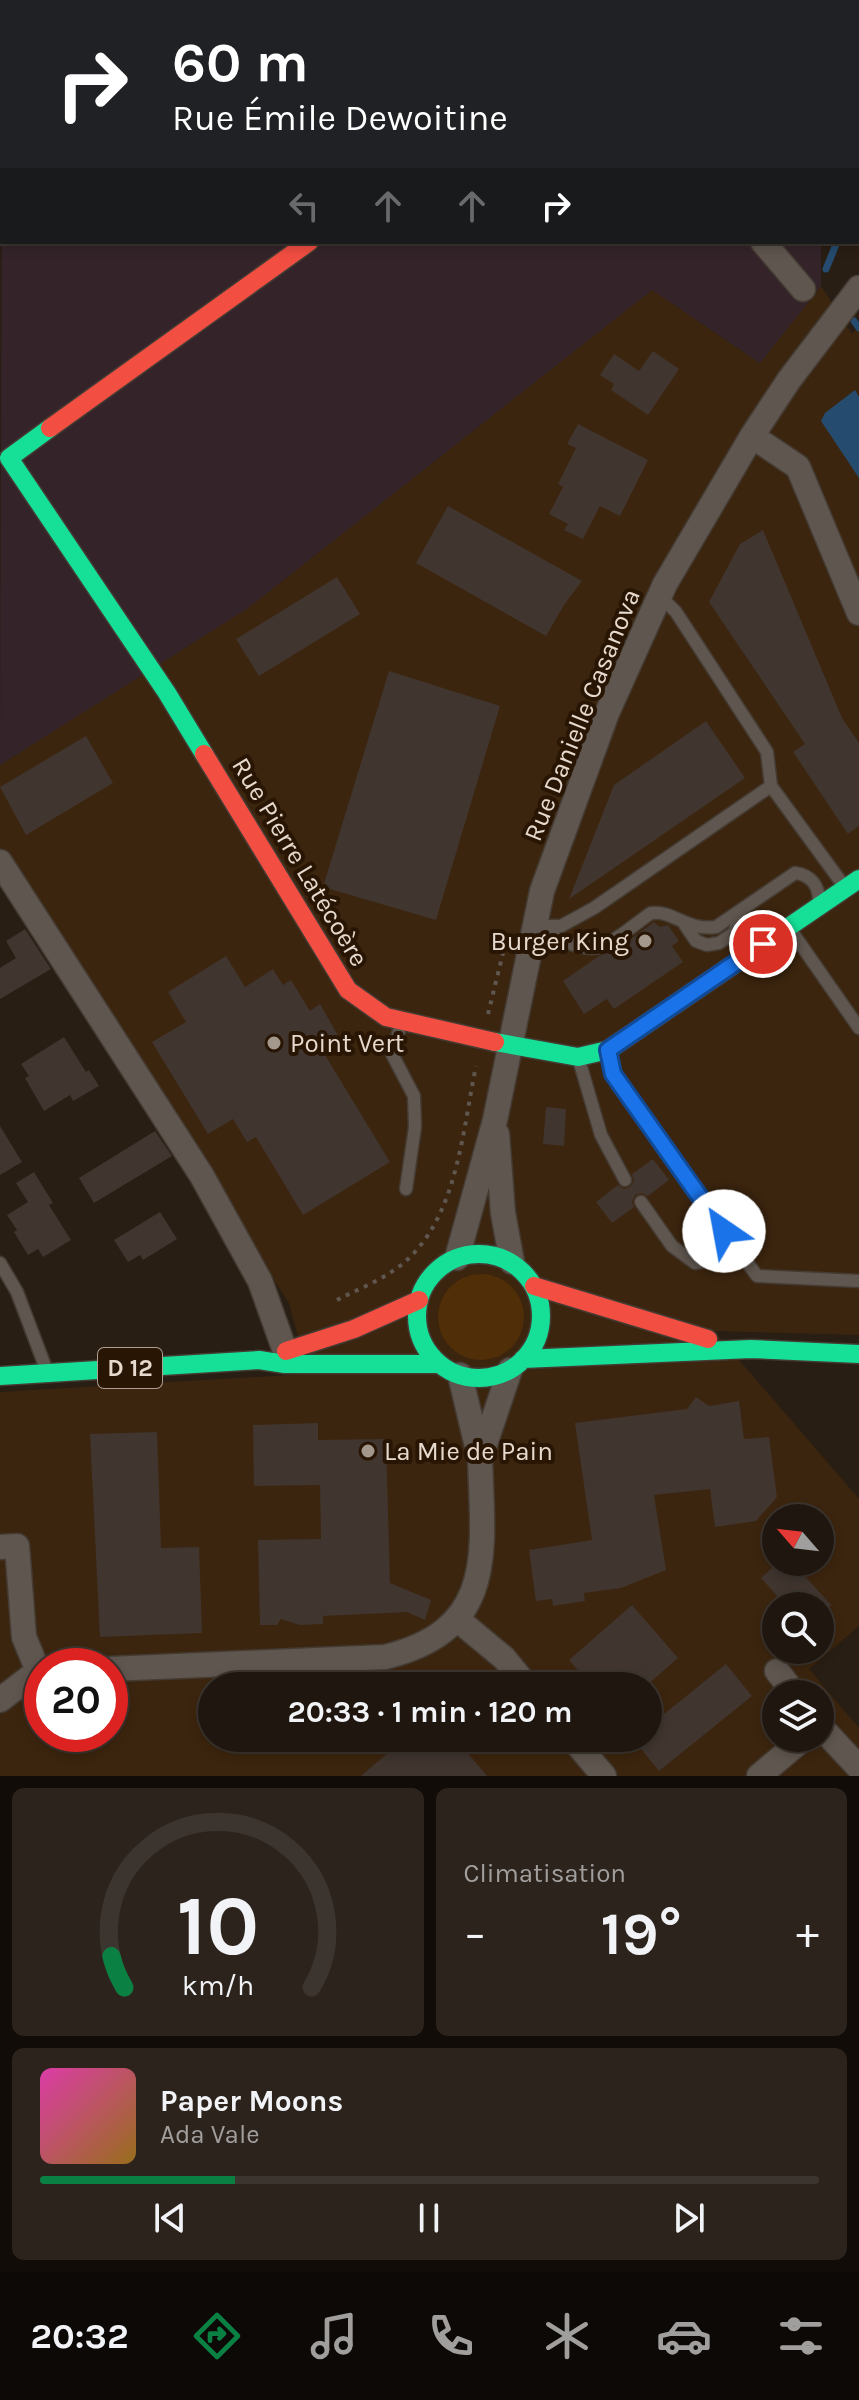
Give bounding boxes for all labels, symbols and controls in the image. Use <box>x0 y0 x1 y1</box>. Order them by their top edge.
text: 60 m <box>172 30 309 95</box>
icon: right <box>40 32 144 136</box>
text: Rue Émile Dewoitine <box>172 97 508 139</box>
icon: left <box>282 184 326 228</box>
icon: ahead <box>366 184 410 228</box>
icon: ahead <box>450 184 494 228</box>
icon: right <box>534 184 578 228</box>
street label: Rue Danielle Casanova <box>517 584 647 846</box>
street label: Rue Pierre Latécoère <box>225 752 375 972</box>
pin <box>729 910 797 978</box>
icon: arrive <box>741 922 785 966</box>
place label: Burger King <box>491 926 629 957</box>
marker: Burger King <box>636 932 654 950</box>
place label: Point Vert <box>290 1028 405 1059</box>
marker: Point Vert <box>265 1034 283 1052</box>
position arrow <box>682 1189 766 1273</box>
road number: D 12 <box>98 1348 162 1388</box>
place label: La Mie de Pain <box>384 1436 553 1467</box>
marker: La Mie de Pain <box>359 1442 377 1460</box>
north arrow <box>762 1504 834 1576</box>
map controls <box>762 1504 834 1752</box>
button: search <box>762 1592 834 1664</box>
speed limit sign: 20 <box>24 1648 128 1752</box>
button: layers <box>762 1680 834 1752</box>
text: 20:33 · 1 min · 120 m <box>288 1694 572 1730</box>
text: Climatisation <box>464 1858 626 1889</box>
text: 10 <box>177 1878 259 1975</box>
text: 19° <box>601 1899 682 1969</box>
text: − <box>464 1908 487 1959</box>
text: + <box>796 1908 819 1959</box>
text: km/h <box>182 1969 254 2002</box>
text: Paper Moons <box>160 2083 343 2119</box>
text: Ada Vale <box>160 2119 260 2150</box>
icon: previous <box>148 2196 192 2240</box>
icon: pause <box>407 2196 451 2240</box>
icon: next <box>667 2196 711 2240</box>
icon: directions <box>189 2308 245 2364</box>
icon: music <box>306 2308 362 2364</box>
icon: phone <box>423 2308 479 2364</box>
icon: climate <box>539 2308 595 2364</box>
icon: car <box>656 2308 712 2364</box>
icon: filters <box>773 2308 829 2364</box>
text: 20:32 <box>30 2315 129 2357</box>

